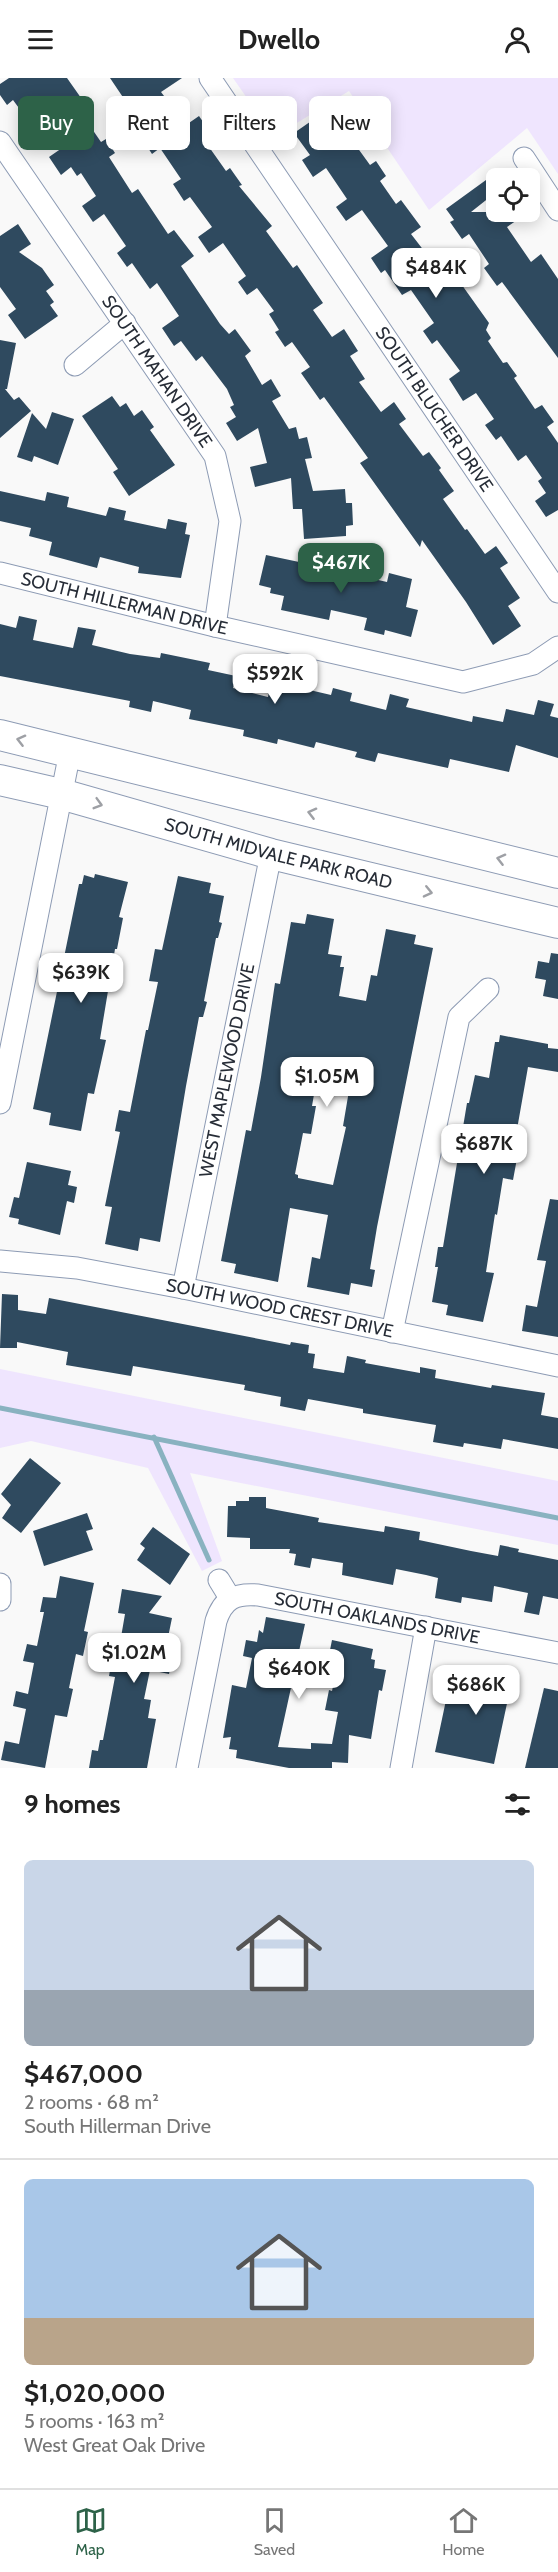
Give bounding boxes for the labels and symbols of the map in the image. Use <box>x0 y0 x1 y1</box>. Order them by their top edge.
pin: $484K <box>394 248 478 299</box>
street label: SOUTH MAHAN DRIVE <box>97 291 217 452</box>
street label: SOUTH BLUCHER DRIVE <box>371 323 498 496</box>
pin: $467K <box>299 543 383 594</box>
street label: SOUTH HILLERMAN DRIVE <box>19 568 230 640</box>
pin: $592K <box>233 654 317 705</box>
one-way arrow <box>16 734 26 747</box>
one-way arrow <box>92 797 102 809</box>
one-way arrow <box>307 808 317 821</box>
street label: SOUTH MIDVALE PARK ROAD <box>162 813 394 894</box>
one-way arrow <box>496 854 506 867</box>
one-way arrow <box>423 884 433 897</box>
pin: $639K <box>39 953 123 1004</box>
street label: WEST MAPLEWOOD DRIVE <box>195 962 260 1179</box>
pin: $1.05M <box>278 1057 376 1108</box>
pin: $687K <box>442 1124 526 1175</box>
street label: SOUTH WOOD CREST DRIVE <box>164 1274 395 1342</box>
street label: SOUTH OAKLANDS DRIVE <box>272 1587 482 1649</box>
pin: $1.02M <box>85 1633 183 1684</box>
pin: $640K <box>257 1649 341 1700</box>
pin: $686K <box>434 1665 518 1716</box>

